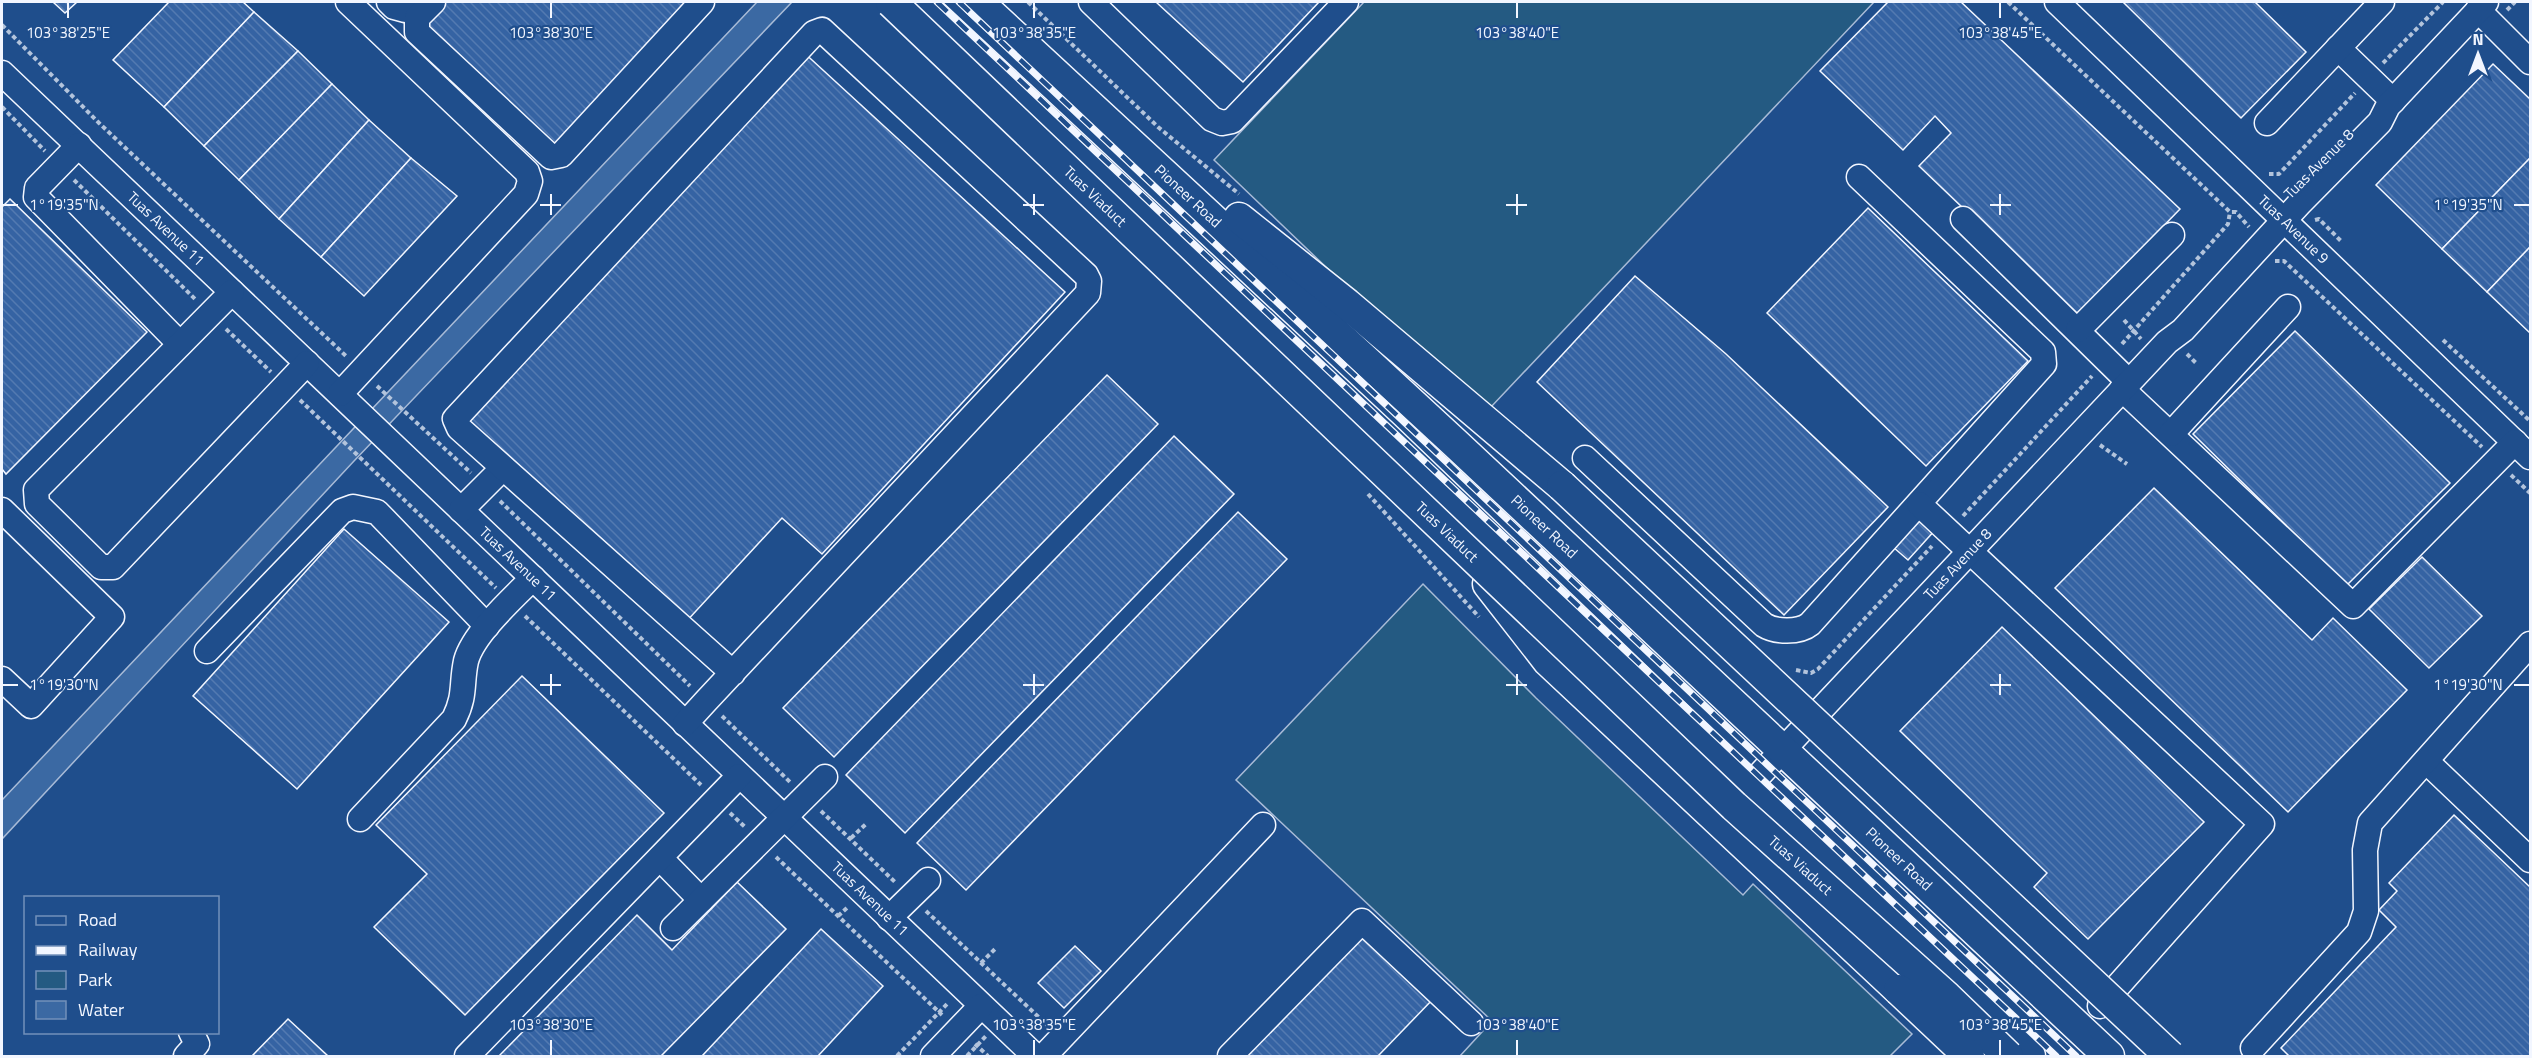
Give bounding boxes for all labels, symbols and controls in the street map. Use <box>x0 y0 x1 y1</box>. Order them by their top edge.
text: 103°38'25"E <box>26 21 110 44</box>
text: 103°38'30"E <box>509 21 593 44</box>
text: 103°38'35"E <box>992 21 1076 44</box>
text: 103°38'40"E <box>1475 21 1559 44</box>
text: 103°38'45"E <box>1958 21 2042 44</box>
north arrow <box>2448 24 2508 84</box>
text: N <box>2472 27 2484 51</box>
street label: Tuas Avenue 8 <box>2278 123 2359 204</box>
street label: Pioneer Road <box>1150 159 1227 233</box>
street label: Tuas Viaduct <box>1059 160 1133 233</box>
street label: Tuas Avenue 11 <box>122 186 210 271</box>
street label: Tuas Avenue 9 <box>2253 189 2335 269</box>
text: 1°19'35"N <box>29 193 99 216</box>
text: 1°19'35"N <box>2433 193 2503 216</box>
street label: Pioneer Road <box>1506 489 1583 564</box>
street label: Tuas Viaduct <box>1410 496 1484 568</box>
street label: Tuas Avenue 11 <box>474 521 562 606</box>
street label: Tuas Avenue 8 <box>1918 523 1997 605</box>
text: 1°19'30"N <box>29 673 99 696</box>
text: 1°19'30"N <box>2433 673 2503 696</box>
street label: Pioneer Road <box>1861 821 1938 896</box>
street label: Tuas Viaduct <box>1763 830 1839 901</box>
street label: Tuas Avenue 11 <box>826 856 914 941</box>
legend <box>24 896 219 1034</box>
text: Road <box>78 906 117 933</box>
text: Railway <box>78 936 138 963</box>
text: Park <box>78 966 113 993</box>
text: Water <box>78 996 124 1023</box>
text: 103°38'30"E <box>509 1013 593 1036</box>
text: 103°38'35"E <box>992 1013 1076 1036</box>
text: 103°38'40"E <box>1475 1013 1559 1036</box>
text: 103°38'45"E <box>1958 1013 2042 1036</box>

